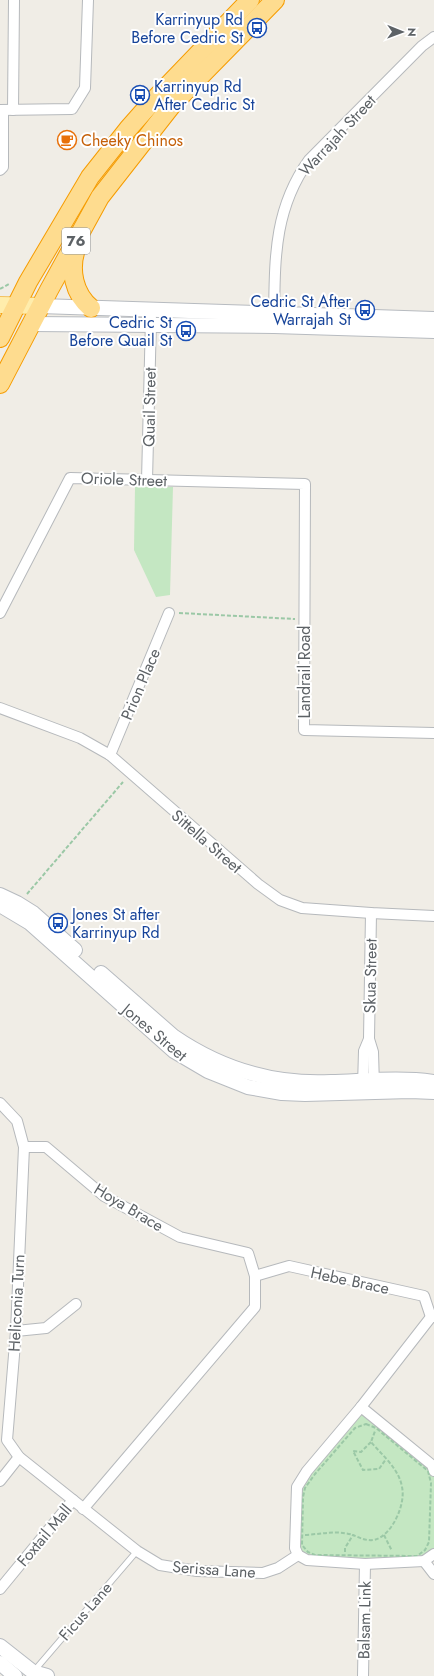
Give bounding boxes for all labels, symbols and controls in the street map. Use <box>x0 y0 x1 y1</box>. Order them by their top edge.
place label: Karrinyup Rd Before Cedric St <box>131 8 243 49</box>
north arrow <box>382 12 422 52</box>
bus stop icon: Karrinyup Rd Before Cedric St <box>246 17 268 39</box>
text: N <box>404 28 420 37</box>
place label: Karrinyup Rd After Cedric St <box>154 75 255 116</box>
bus stop icon: Karrinyup Rd After Cedric St <box>129 84 151 106</box>
street label: Warrajah Street <box>294 89 381 181</box>
cafe icon: Cheeky Chinos <box>56 129 78 151</box>
place label: Cheeky Chinos <box>81 129 183 152</box>
road number: 76 <box>62 228 90 254</box>
place label: Cedric St After Warrajah St <box>250 290 352 331</box>
bus stop icon: Cedric St After Warrajah St <box>354 299 376 321</box>
place label: Cedric St Before Quail St <box>69 311 172 352</box>
bus stop icon: Cedric St Before Quail St <box>175 320 197 342</box>
street label: Quail Street <box>137 367 162 447</box>
street label: Oriole Street <box>81 467 167 492</box>
street label: Landrail Road <box>293 626 316 718</box>
street label: Prion Place <box>115 645 166 724</box>
street label: Sittella Street <box>166 804 247 879</box>
place label: Jones St after Karrinyup Rd <box>70 903 160 944</box>
bus stop icon: Jones St after Karrinyup Rd <box>47 912 69 934</box>
street label: Skua Street <box>358 938 383 1014</box>
street label: Jones Street <box>116 997 192 1067</box>
street label: Hoya Brace <box>90 1178 168 1237</box>
street label: Heliconia Turn <box>2 1254 31 1352</box>
street label: Hebe Brace <box>308 1261 391 1300</box>
street label: Foxtail Mall <box>11 1499 77 1571</box>
street label: Serissa Lane <box>171 1555 256 1584</box>
street label: Ficus Lane <box>53 1577 117 1646</box>
street label: Balsam Link <box>352 1580 377 1659</box>

